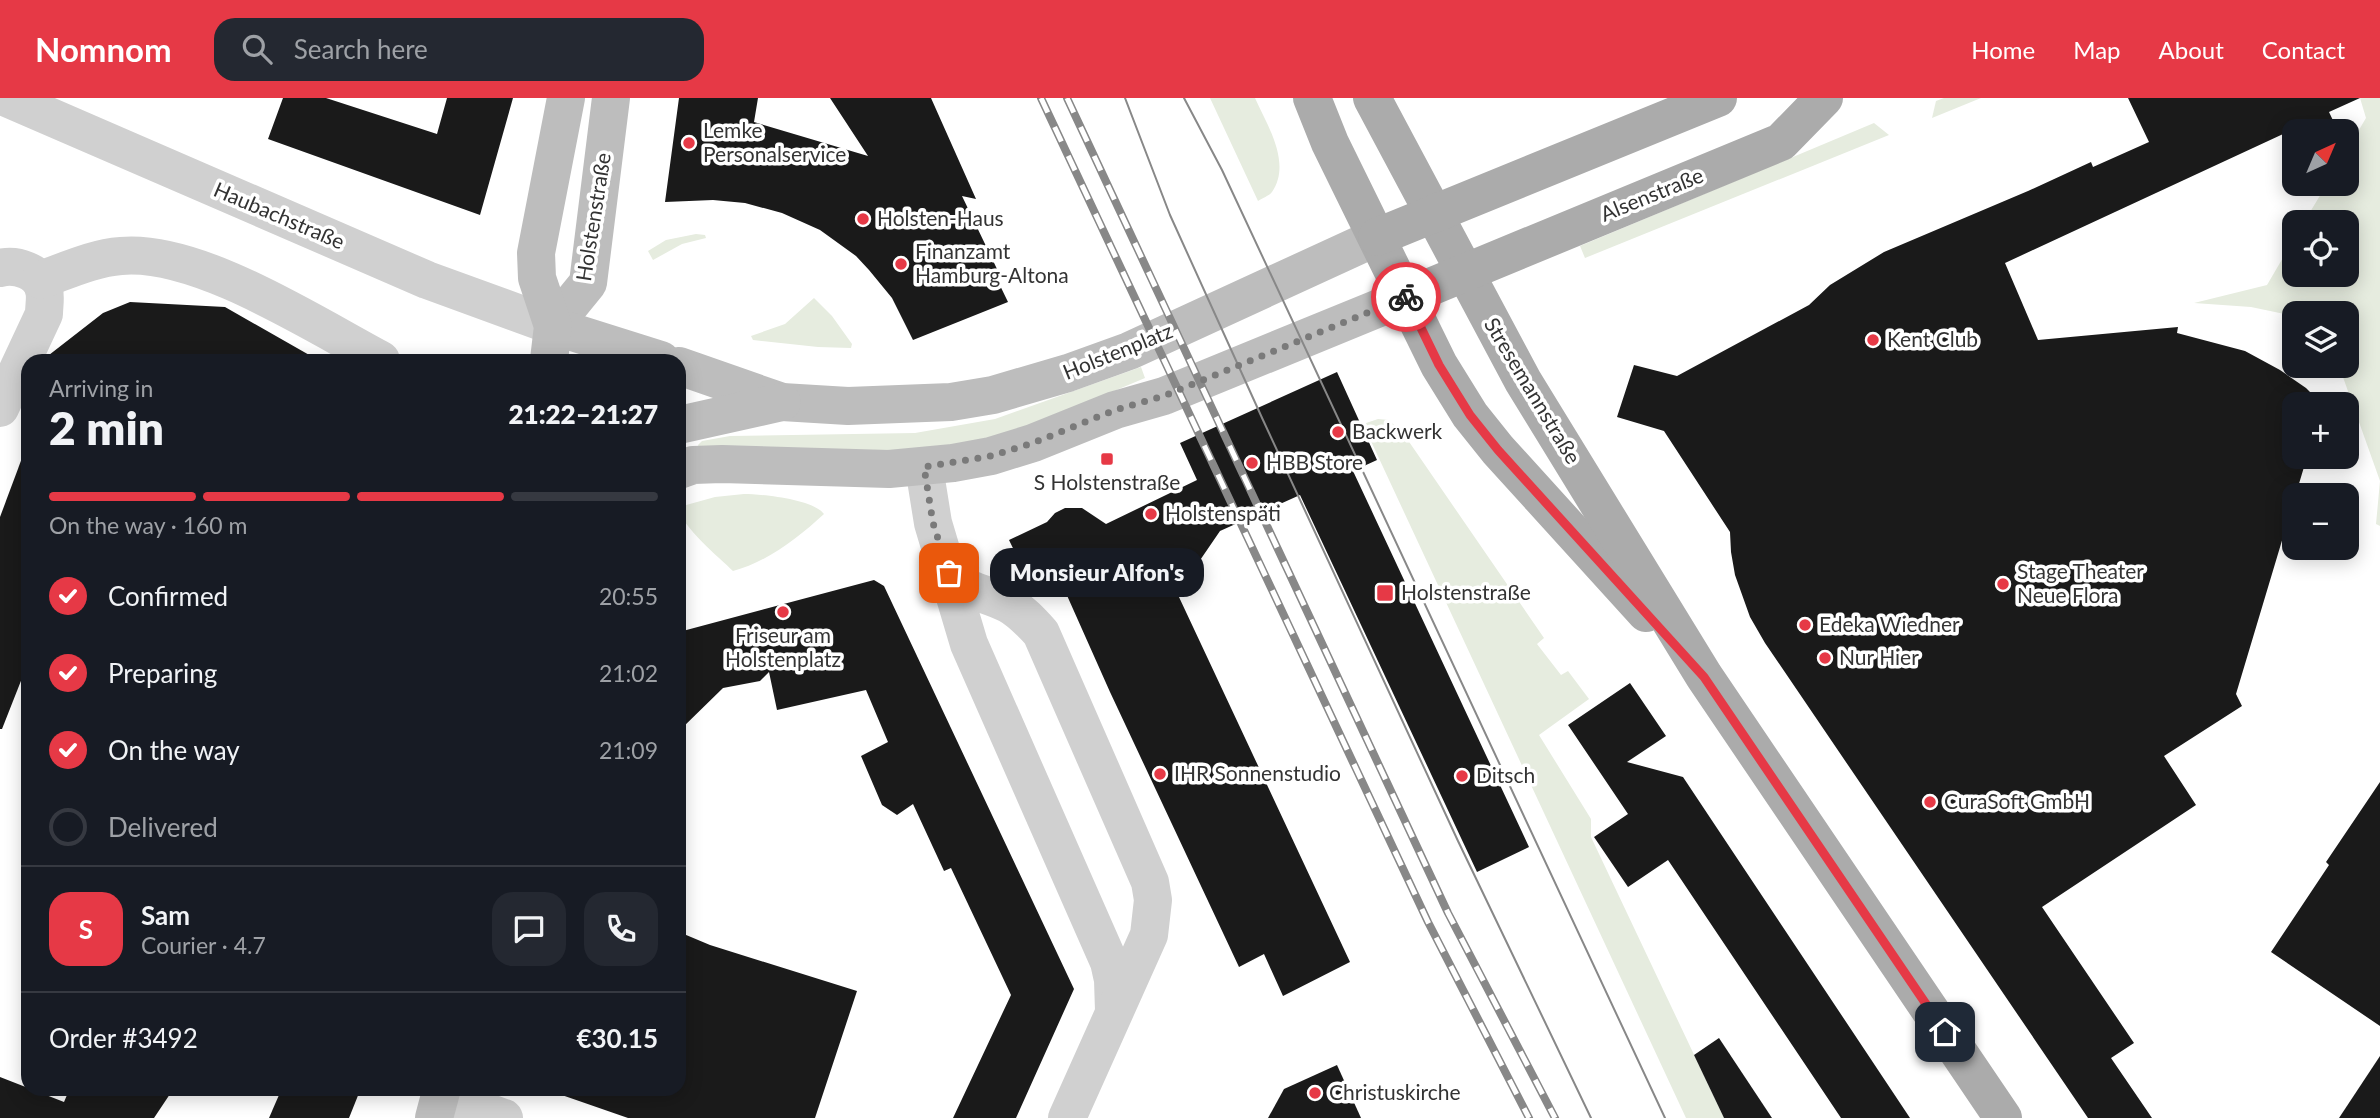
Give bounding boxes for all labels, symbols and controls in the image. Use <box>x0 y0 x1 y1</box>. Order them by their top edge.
search box <box>214 18 704 81</box>
text: Nomnom <box>35 29 172 69</box>
icon: search <box>238 30 276 68</box>
text: Search here <box>294 33 428 65</box>
text: Home <box>1971 35 2035 64</box>
text: Map <box>2073 35 2121 64</box>
text: About <box>2159 35 2224 64</box>
text: Contact <box>2262 35 2345 64</box>
place label: Lemke Personalservice <box>703 117 846 166</box>
north arrow <box>2282 119 2359 196</box>
map controls <box>2282 119 2359 560</box>
marker: Lemke Personalservice <box>681 135 697 151</box>
street label: Holstenstraße <box>570 151 615 283</box>
street label: Alsenstraße <box>1596 162 1707 226</box>
street label: Haubachstraße <box>210 176 349 253</box>
place label: Holsten-Haus <box>877 205 1004 230</box>
button: locate <box>2282 210 2359 287</box>
marker: Holsten-Haus <box>855 211 871 227</box>
place label: Finanzamt Hamburg-Altona <box>915 238 1069 287</box>
marker: Finanzamt Hamburg-Altona <box>893 256 909 272</box>
courier <box>1371 262 1441 332</box>
icon: bike <box>1387 278 1425 316</box>
button: layers <box>2282 301 2359 378</box>
street label: Stresemannstraße <box>1480 313 1587 468</box>
street label: Holstenplatz <box>1059 317 1176 384</box>
place label: Kent Club <box>1887 326 1978 351</box>
marker: Kent Club <box>1865 332 1881 348</box>
text: Arriving in <box>49 374 153 402</box>
button: + <box>2282 392 2359 469</box>
text: 21:22–21:27 <box>508 398 658 430</box>
text: 2 min <box>49 400 164 455</box>
place label: Backwerk <box>1352 418 1443 443</box>
marker: Backwerk <box>1330 424 1346 440</box>
place label: HBB Store <box>1266 449 1363 474</box>
marker: S Holstenstraße <box>1099 451 1115 467</box>
marker: HBB Store <box>1244 455 1260 471</box>
place label: S Holstenstraße <box>1034 469 1180 494</box>
button: − <box>2282 483 2359 560</box>
place label: Holstenspäti <box>1165 500 1281 525</box>
marker: Holstenspäti <box>1143 506 1159 522</box>
text: On the way · 160 m <box>49 511 248 539</box>
pin <box>919 543 979 603</box>
callout: Monsieur Alfon's <box>991 548 1204 598</box>
icon: bag <box>930 554 968 592</box>
text: Monsieur Alfon's <box>1010 558 1184 586</box>
place label: Stage Theater Neue Flora <box>2017 558 2144 607</box>
marker: Stage Theater Neue Flora <box>1995 576 2011 592</box>
icon: check <box>49 577 87 615</box>
place label: Holstenstraße <box>1401 579 1531 604</box>
text: Confirmed <box>108 580 228 612</box>
text: 20:55 <box>599 582 658 610</box>
marker: Holstenstraße <box>1375 583 1395 603</box>
marker: Friseur am Holstenplatz <box>775 604 791 620</box>
place label: Edeka Wiedner <box>1819 611 1960 636</box>
marker: Edeka Wiedner <box>1797 617 1813 633</box>
place label: Friseur am Holstenplatz <box>725 622 841 671</box>
place label: Nur Hier <box>1839 644 1919 669</box>
marker: Nur Hier <box>1817 650 1833 666</box>
icon: check <box>49 654 87 692</box>
text: Preparing <box>108 657 217 689</box>
text: 21:02 <box>599 659 658 687</box>
icon: check <box>49 731 87 769</box>
text: On the way <box>108 734 240 766</box>
text: 21:09 <box>599 736 658 764</box>
place label: IHR Sonnenstudio <box>1174 760 1341 785</box>
place label: Ditsch <box>1476 762 1535 787</box>
marker: IHR Sonnenstudio <box>1152 766 1168 782</box>
marker: Ditsch <box>1454 768 1470 784</box>
place label: CuraSoft GmbH <box>1944 788 2090 813</box>
marker: CuraSoft GmbH <box>1922 794 1938 810</box>
text: Delivered <box>108 811 218 843</box>
button: chat <box>492 892 566 966</box>
button: phone <box>584 892 658 966</box>
text: Sam <box>141 899 190 931</box>
text: S <box>79 913 93 945</box>
text: Courier · 4.7 <box>141 931 266 959</box>
pin <box>1915 1002 1975 1062</box>
icon: home <box>1926 1013 1964 1051</box>
text: Order #3492 <box>49 1022 198 1054</box>
text: €30.15 <box>576 1022 658 1054</box>
place label: Christuskirche <box>1329 1079 1461 1104</box>
marker: Christuskirche <box>1307 1085 1323 1101</box>

